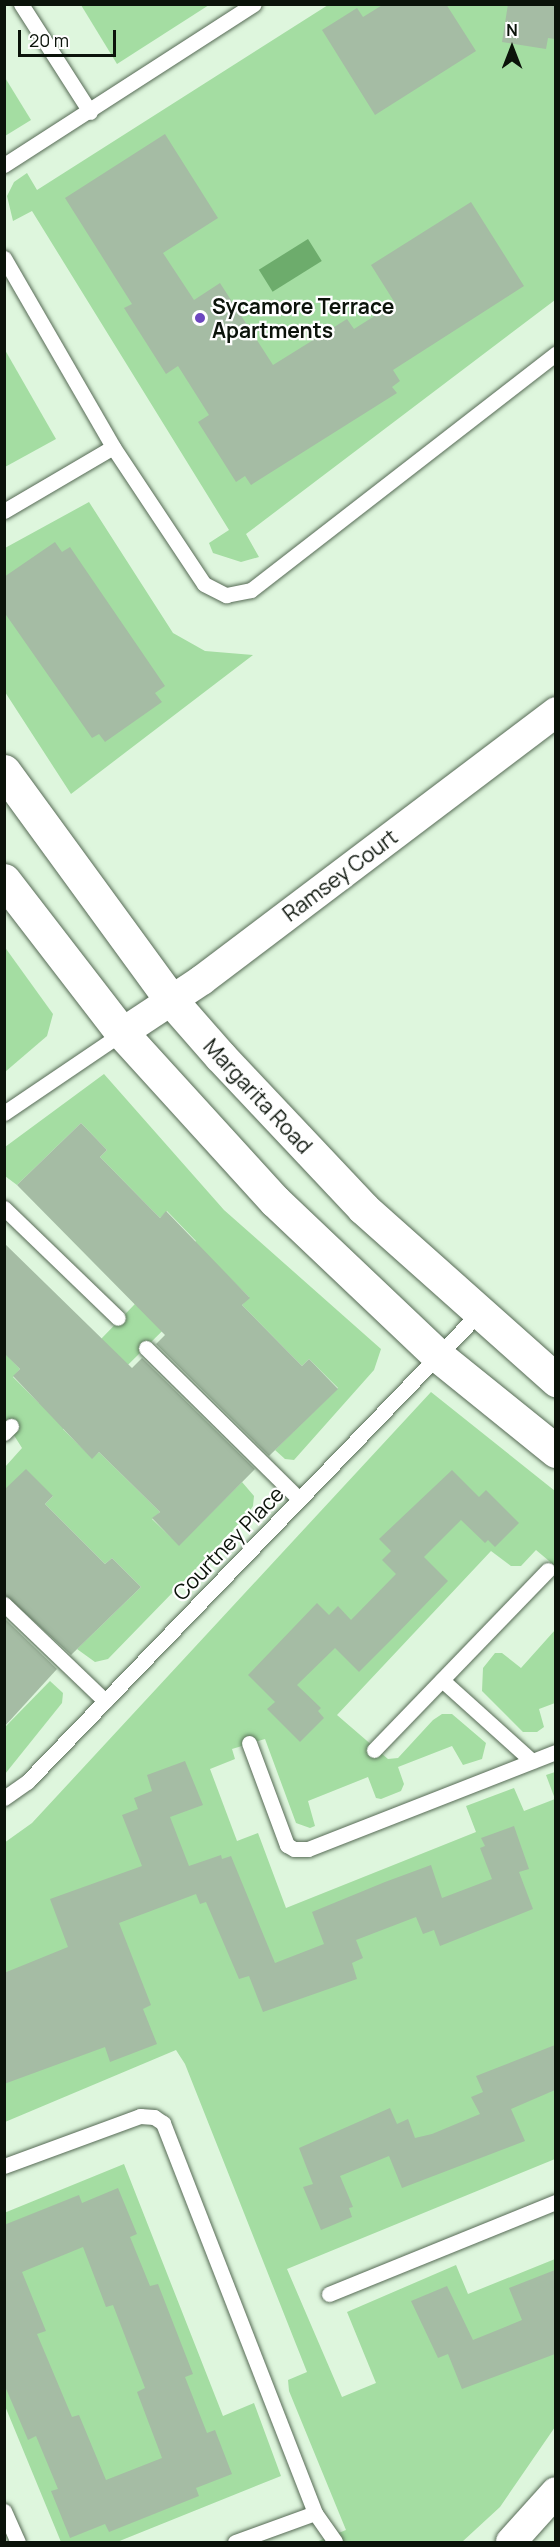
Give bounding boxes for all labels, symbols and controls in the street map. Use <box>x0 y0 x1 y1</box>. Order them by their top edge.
scale bar <box>21 18 118 56</box>
north arrow <box>482 18 542 78</box>
text: N <box>506 19 518 41</box>
text: 20 m <box>29 28 69 52</box>
place label: Sycamore Terrace Apartments <box>212 293 394 343</box>
marker: Sycamore Terrace Apartments <box>193 311 207 325</box>
street label: Ramsey Court <box>278 824 402 926</box>
street label: Margarita Road <box>199 1034 317 1158</box>
street label: Courtney Place <box>167 1481 289 1605</box>

